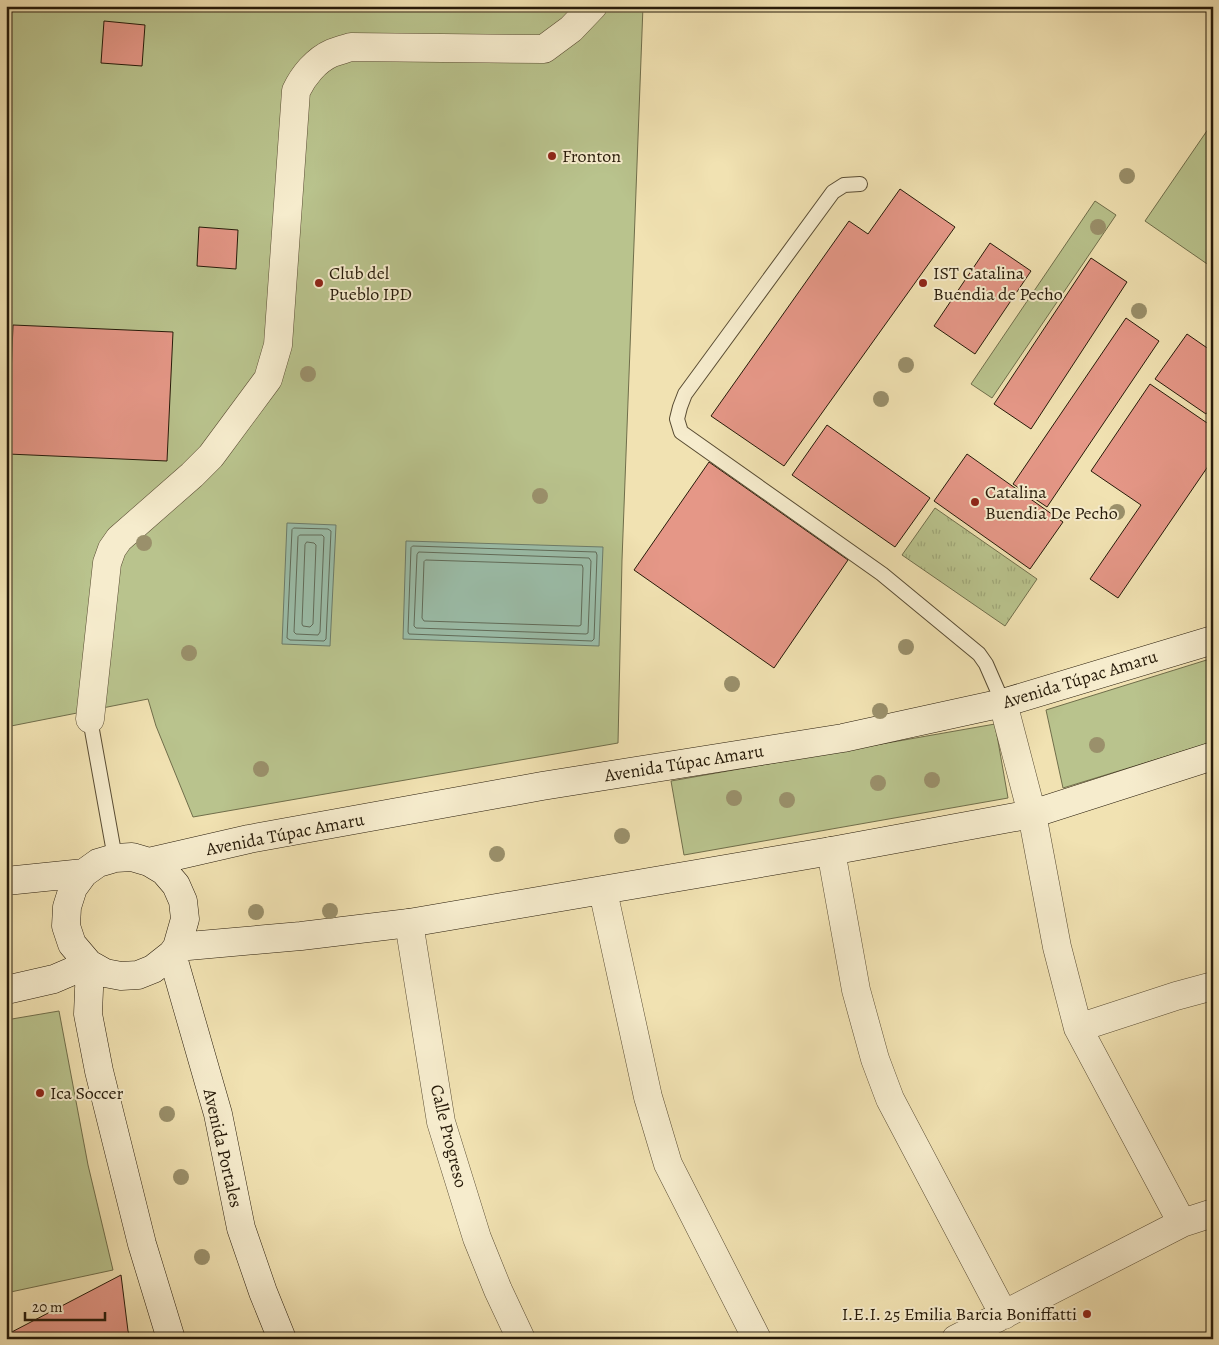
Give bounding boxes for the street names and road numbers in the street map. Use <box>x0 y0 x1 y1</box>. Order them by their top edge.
street label: Avenida Túpac Amaru <box>999 644 1161 714</box>
street label: Avenida Túpac Amaru <box>602 739 766 788</box>
street label: Avenida Túpac Amaru <box>203 807 366 861</box>
street label: Calle Progreso <box>425 1082 473 1190</box>
street label: Avenida Portales <box>197 1085 248 1210</box>

